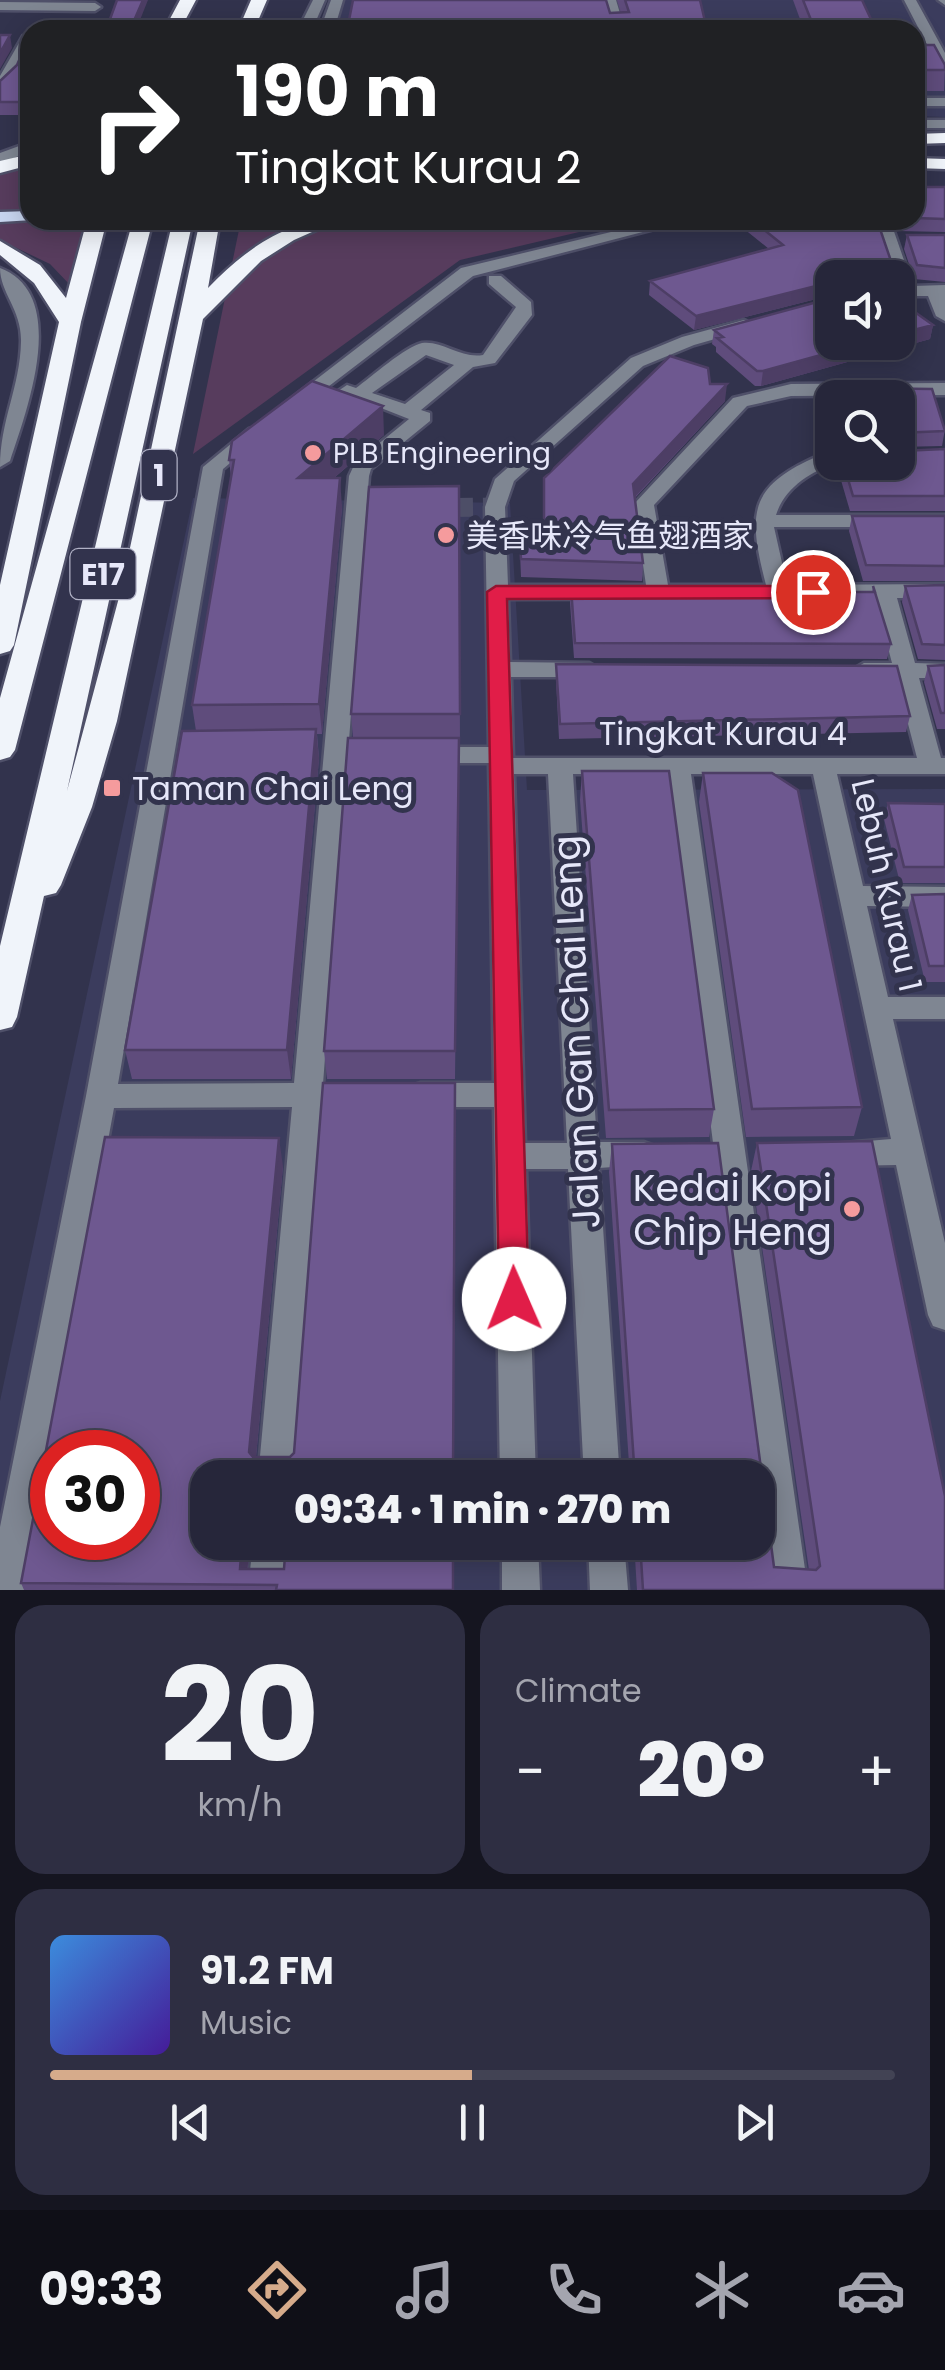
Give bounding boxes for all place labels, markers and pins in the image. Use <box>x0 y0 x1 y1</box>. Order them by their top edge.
place label: PLB Engineering <box>333 434 551 473</box>
marker: PLB Engineering <box>302 442 324 464</box>
place label: 美香味冷气鱼翅酒家 <box>466 513 754 558</box>
marker: 美香味冷气鱼翅酒家 <box>435 524 457 546</box>
pin <box>771 550 856 635</box>
place label: Taman Chai Leng <box>132 766 414 811</box>
marker: Taman Chai Leng <box>101 777 123 799</box>
place label: Kedai Kopi Chip Heng <box>633 1161 832 1258</box>
marker: Kedai Kopi Chip Heng <box>841 1198 863 1220</box>

